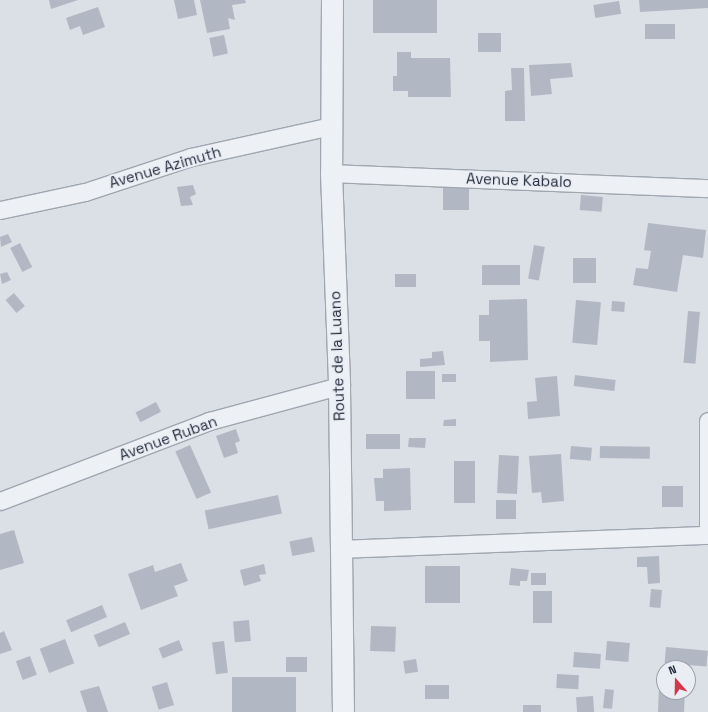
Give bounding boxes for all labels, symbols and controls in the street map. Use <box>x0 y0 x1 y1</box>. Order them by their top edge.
street label: Avenue Azimuth <box>107 142 223 192</box>
street label: Avenue Kabalo <box>466 169 572 191</box>
street label: Route de la Luano <box>326 291 348 421</box>
street label: Avenue Ruban <box>117 412 219 464</box>
north arrow <box>656 660 696 700</box>
text: N <box>666 662 678 678</box>

